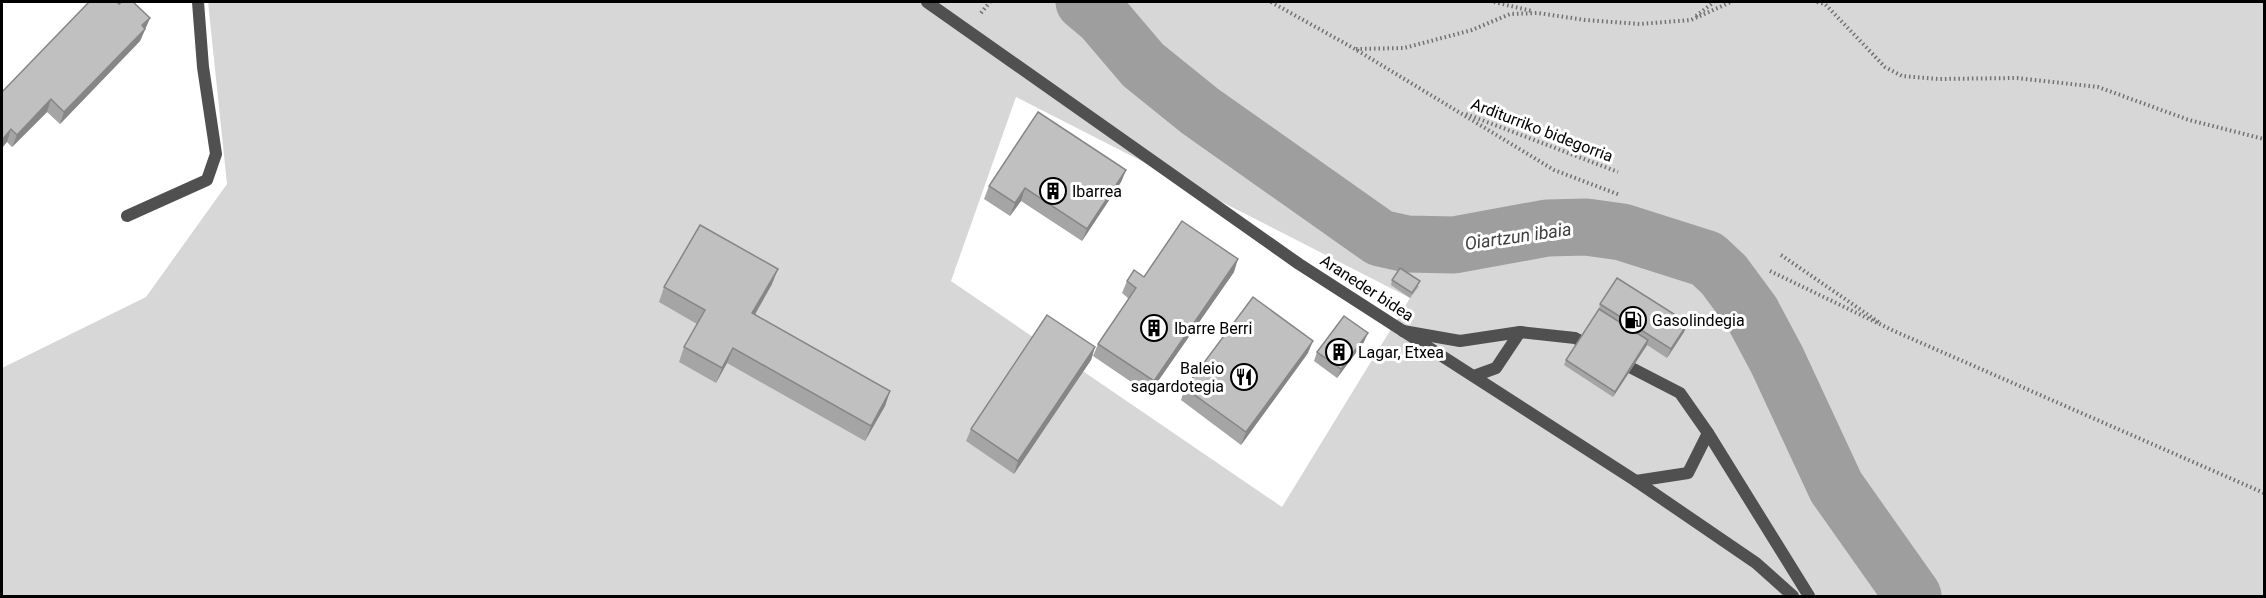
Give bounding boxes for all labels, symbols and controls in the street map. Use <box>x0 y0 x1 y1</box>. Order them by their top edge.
street label: Arditurriko bidegorria <box>1468 94 1616 166</box>
building icon: Ibarrea <box>1038 176 1068 206</box>
place label: Ibarrea <box>1072 182 1122 201</box>
water label: Oiartzun ibaia <box>1463 218 1573 254</box>
street label: Araneder bidea <box>1317 251 1417 325</box>
fuel station icon: Gasolindegia <box>1618 305 1648 335</box>
place label: Gasolindegia <box>1652 311 1745 330</box>
building icon: Ibarre Berri <box>1139 313 1169 343</box>
place label: Ibarre Berri <box>1174 319 1252 338</box>
building icon: Lagar, Etxea <box>1324 337 1354 367</box>
place label: Lagar, Etxea <box>1358 343 1444 362</box>
place label: Baleio sagardotegia <box>1131 359 1224 396</box>
restaurant icon: Baleio sagardotegia <box>1229 362 1259 392</box>

